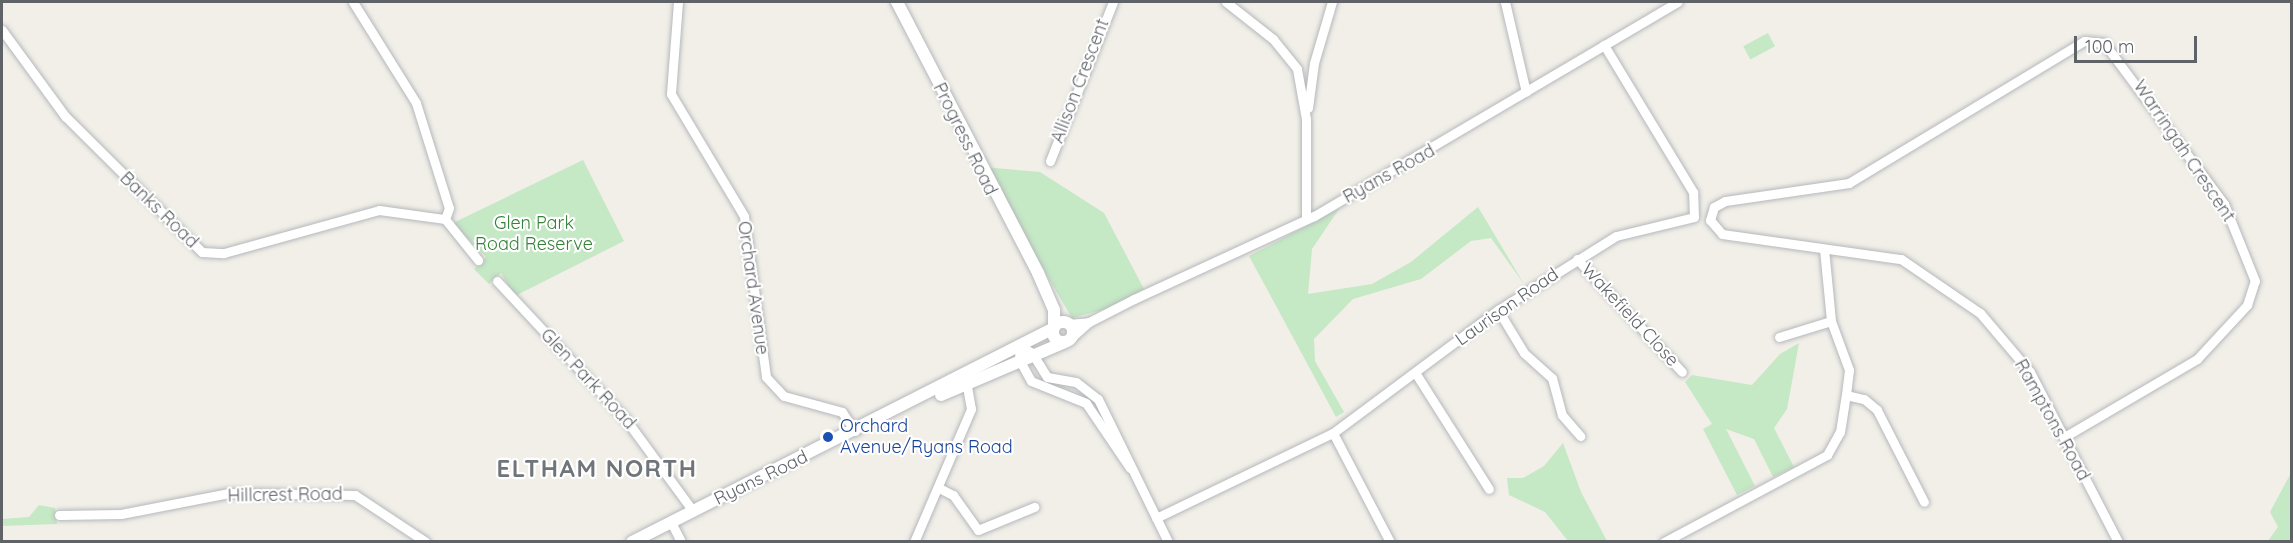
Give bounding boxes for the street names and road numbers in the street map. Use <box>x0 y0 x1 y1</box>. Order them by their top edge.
street label: Allison Crescent <box>1046 16 1114 146</box>
street label: Warringah Crescent <box>2129 76 2239 226</box>
street label: Progress Road <box>928 79 1002 199</box>
street label: Ryans Road <box>1339 140 1439 208</box>
street label: Banks Road <box>115 167 203 253</box>
street label: Orchard Avenue <box>733 220 773 356</box>
street label: Wakefield Close <box>1577 259 1683 371</box>
street label: Laurison Road <box>1451 264 1563 350</box>
street label: Glen Park Road <box>536 324 640 434</box>
street label: Ramptons Road <box>2010 355 2094 485</box>
street label: Ryans Road <box>711 446 811 510</box>
street label: Hillcrest Road <box>227 483 343 507</box>

